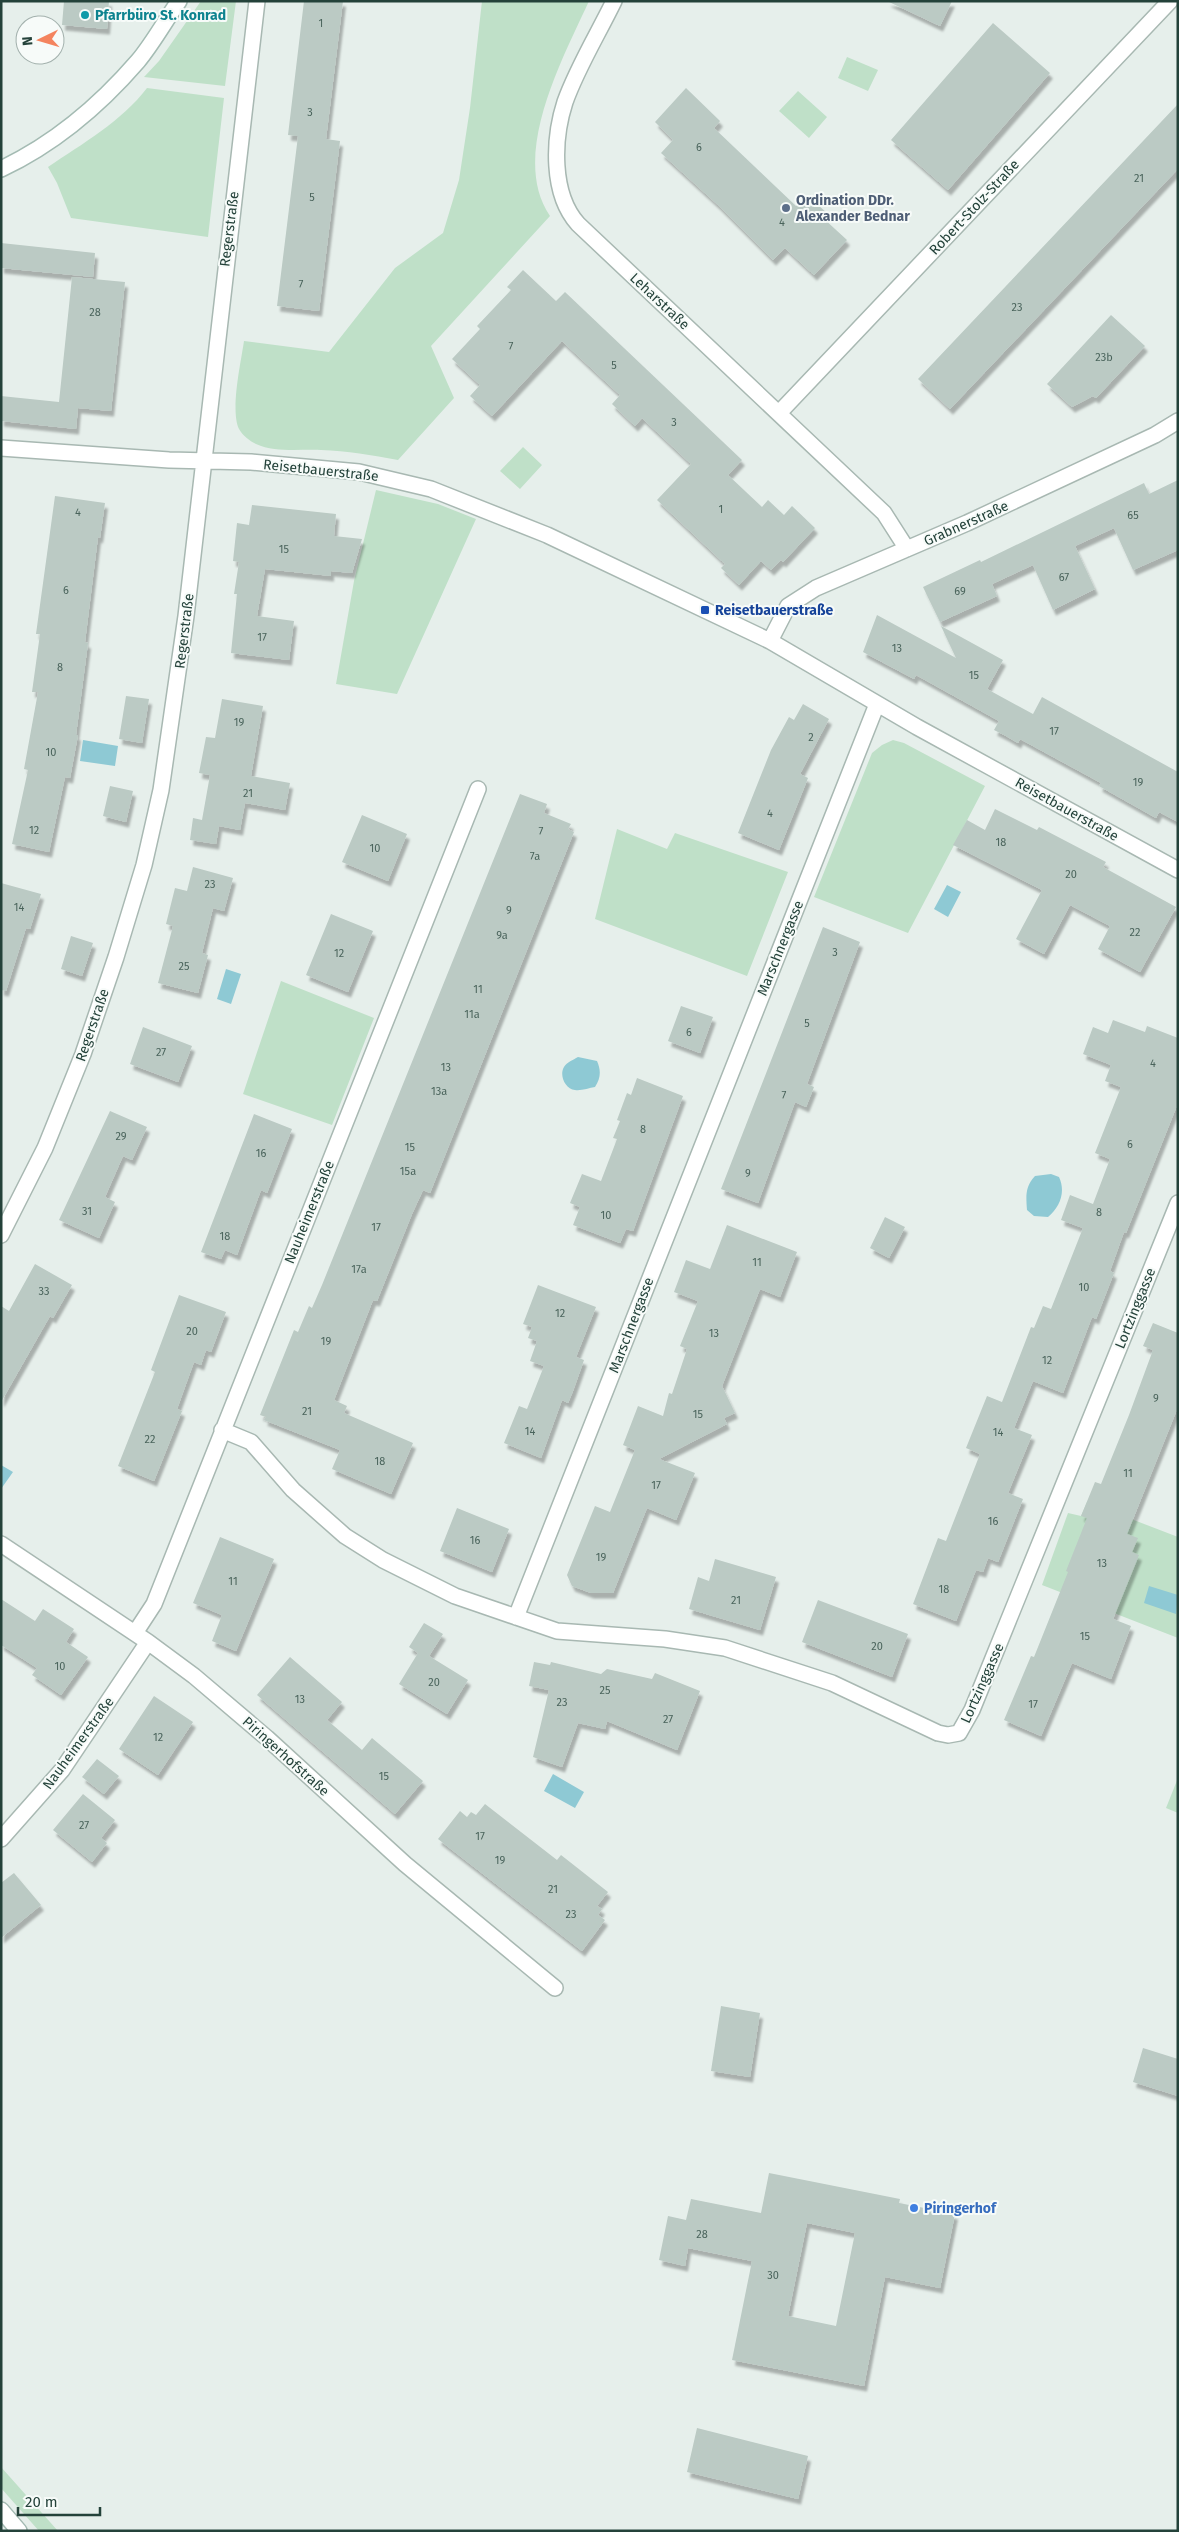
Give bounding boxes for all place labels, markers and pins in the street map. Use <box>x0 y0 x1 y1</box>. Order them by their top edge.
place label: Pfarrbüro St. Konrad <box>95 7 226 24</box>
marker: Pfarrbüro St. Konrad <box>79 9 91 21</box>
place label: Ordination DDr. Alexander Bednar <box>795 192 910 225</box>
marker: Ordination DDr. Alexander Bednar <box>780 202 792 214</box>
place label: Reisetbauerstraße <box>715 602 834 619</box>
marker: Reisetbauerstraße <box>699 604 711 616</box>
place label: Piringerhof <box>924 2200 998 2217</box>
marker: Piringerhof <box>908 2202 920 2214</box>

